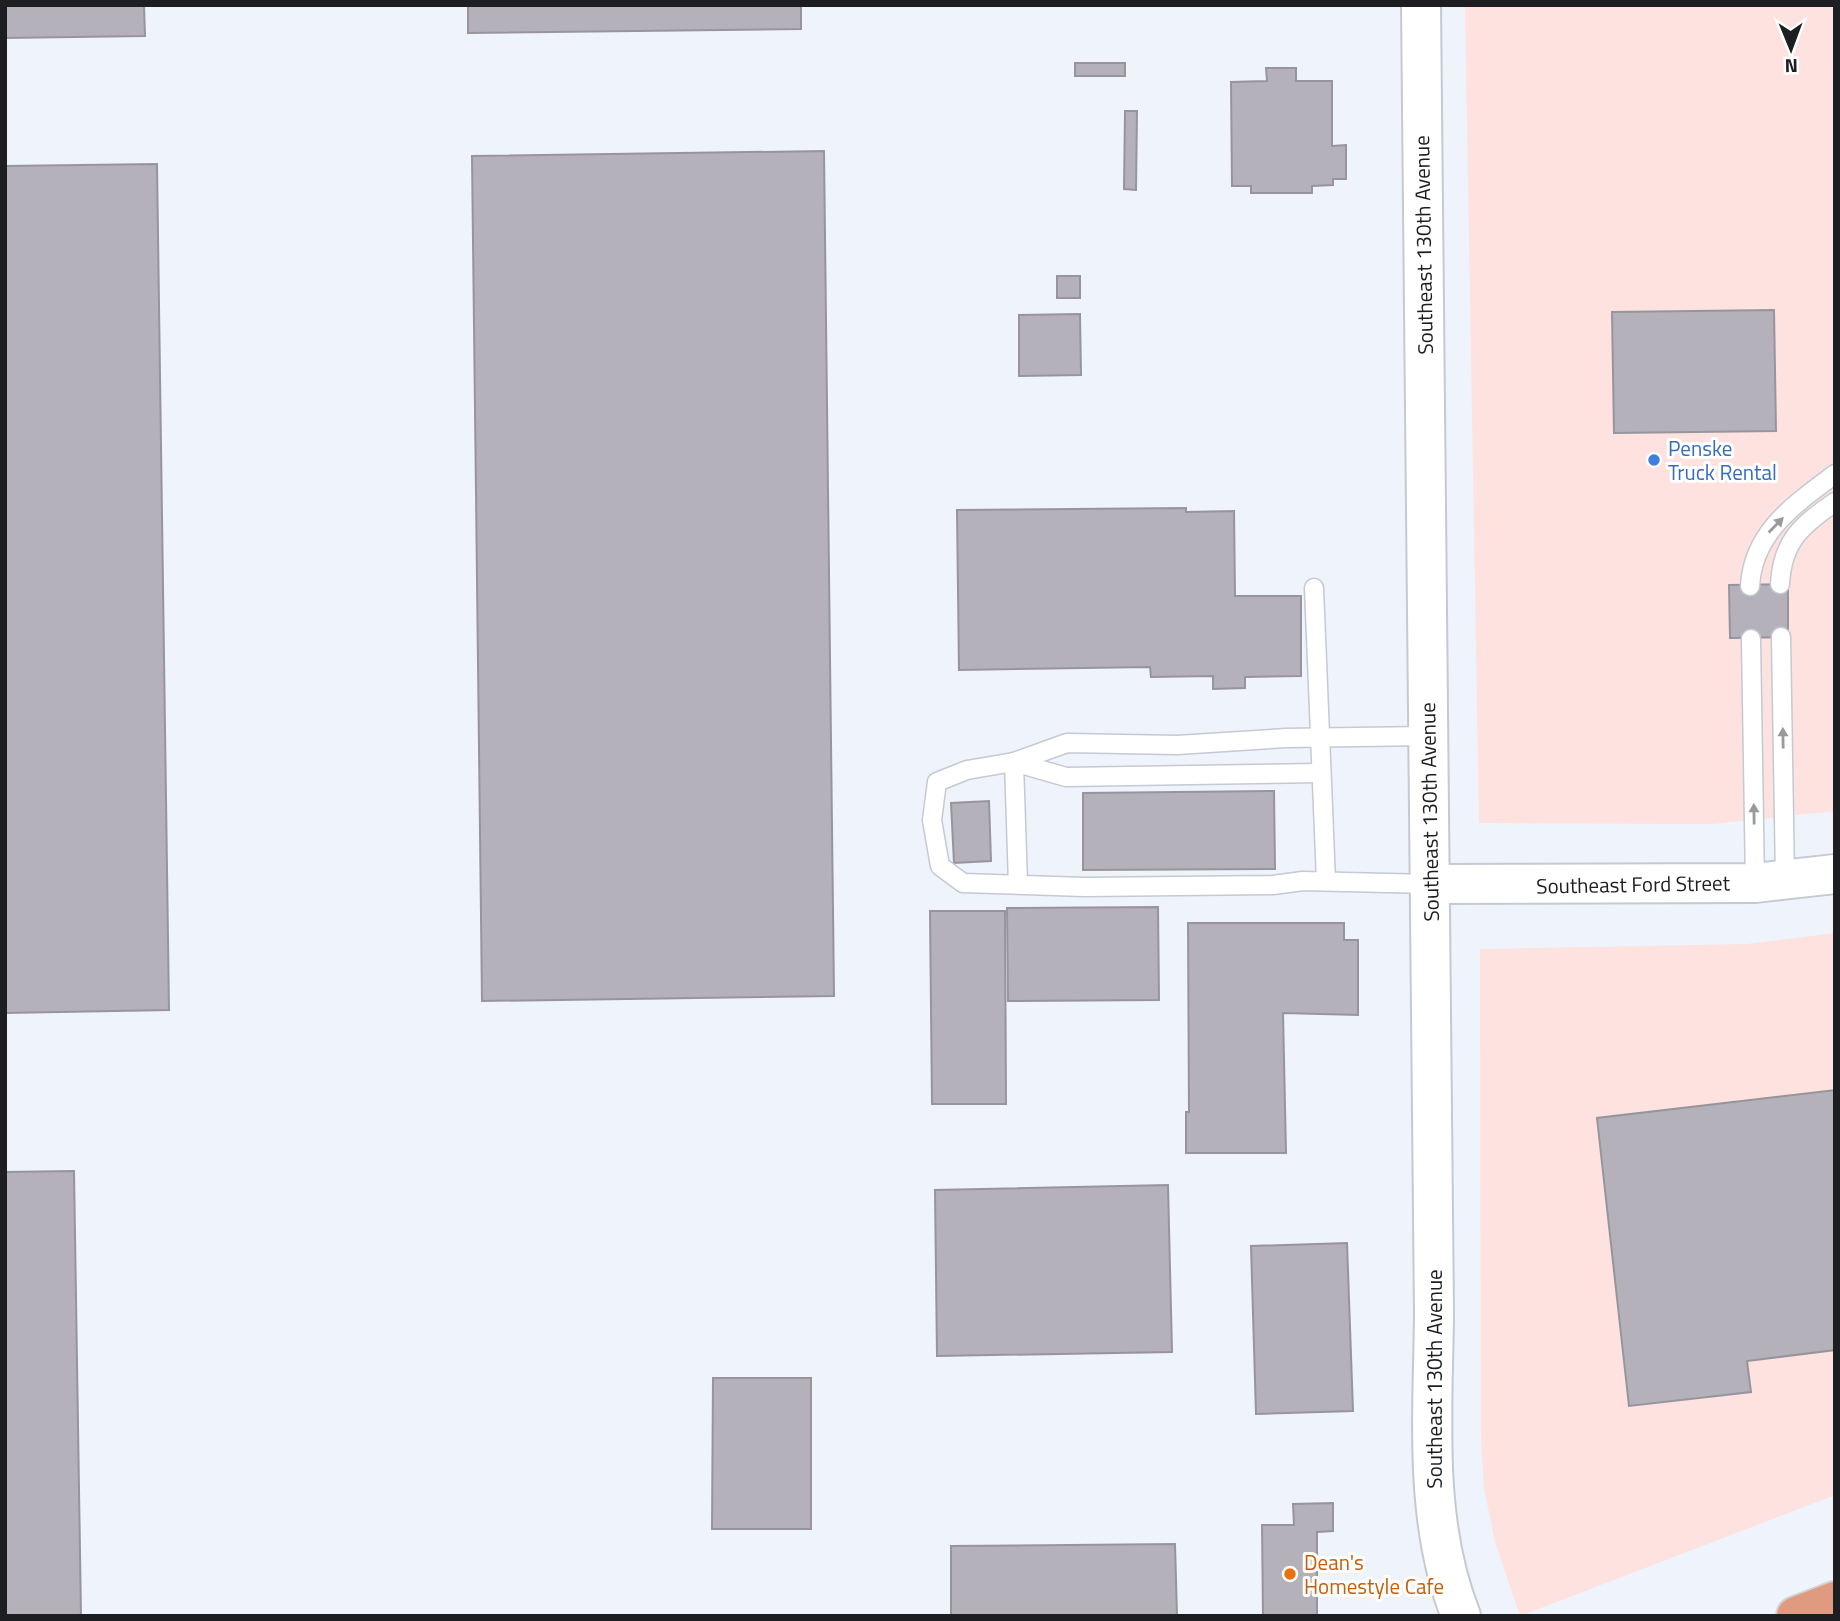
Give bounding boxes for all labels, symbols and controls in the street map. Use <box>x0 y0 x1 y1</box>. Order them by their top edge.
north arrow <box>1756 14 1826 84</box>
text: N <box>1784 52 1798 81</box>
street label: Southeast 130th Avenue <box>1405 135 1441 355</box>
place label: Penske Truck Rental <box>1668 432 1777 488</box>
marker: Penske Truck Rental <box>1646 452 1662 468</box>
one-way arrow <box>1767 517 1784 534</box>
street label: Southeast 130th Avenue <box>1411 702 1447 922</box>
one-way arrow <box>1777 726 1789 748</box>
one-way arrow <box>1748 803 1760 825</box>
street label: Southeast Ford Street <box>1536 866 1731 902</box>
street label: Southeast 130th Avenue <box>1418 1269 1450 1489</box>
place label: Dean's Homestyle Cafe <box>1304 1546 1444 1602</box>
marker: Dean's Homestyle Cafe <box>1282 1566 1298 1582</box>

